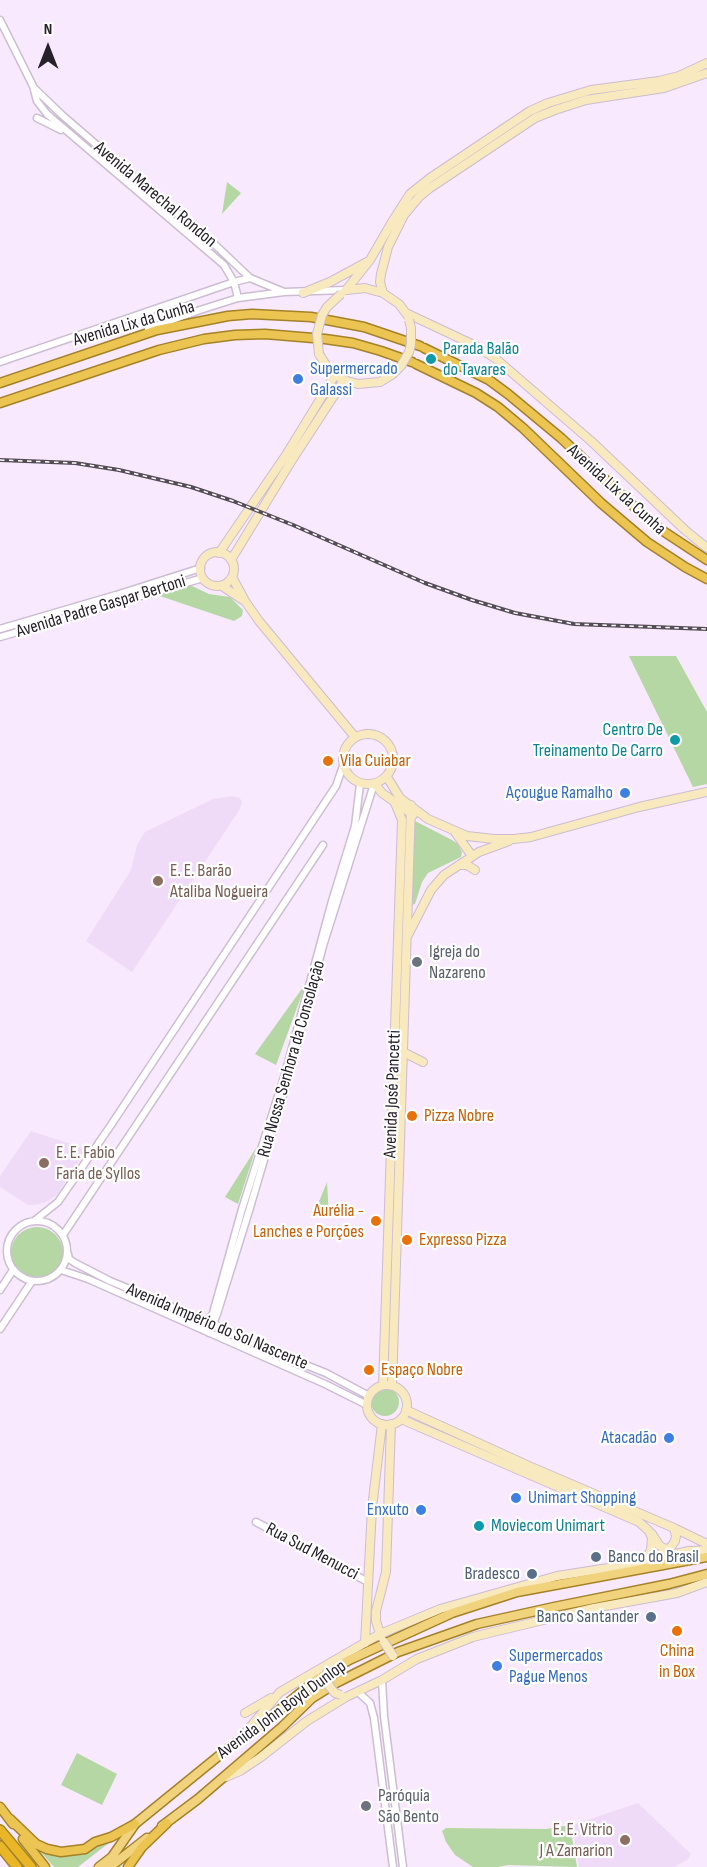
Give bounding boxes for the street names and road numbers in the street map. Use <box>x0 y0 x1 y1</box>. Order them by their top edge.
street label: Avenida Marechal Rondon <box>89 137 221 253</box>
street label: Avenida Lix da Cunha <box>71 296 197 352</box>
street label: Avenida Lix da Cunha <box>562 440 670 540</box>
street label: Avenida Padre Gaspar Bertoni <box>14 571 188 643</box>
street label: Rua Nossa Senhora da Consolação <box>254 958 330 1160</box>
street label: Avenida José Pancetti <box>380 1030 406 1158</box>
street label: Avenida Império do Sol Nascente <box>123 1279 311 1375</box>
street label: Rua Sud Menucci <box>262 1519 362 1585</box>
street label: Avenida John Boyd Dunlop <box>213 1656 351 1764</box>

